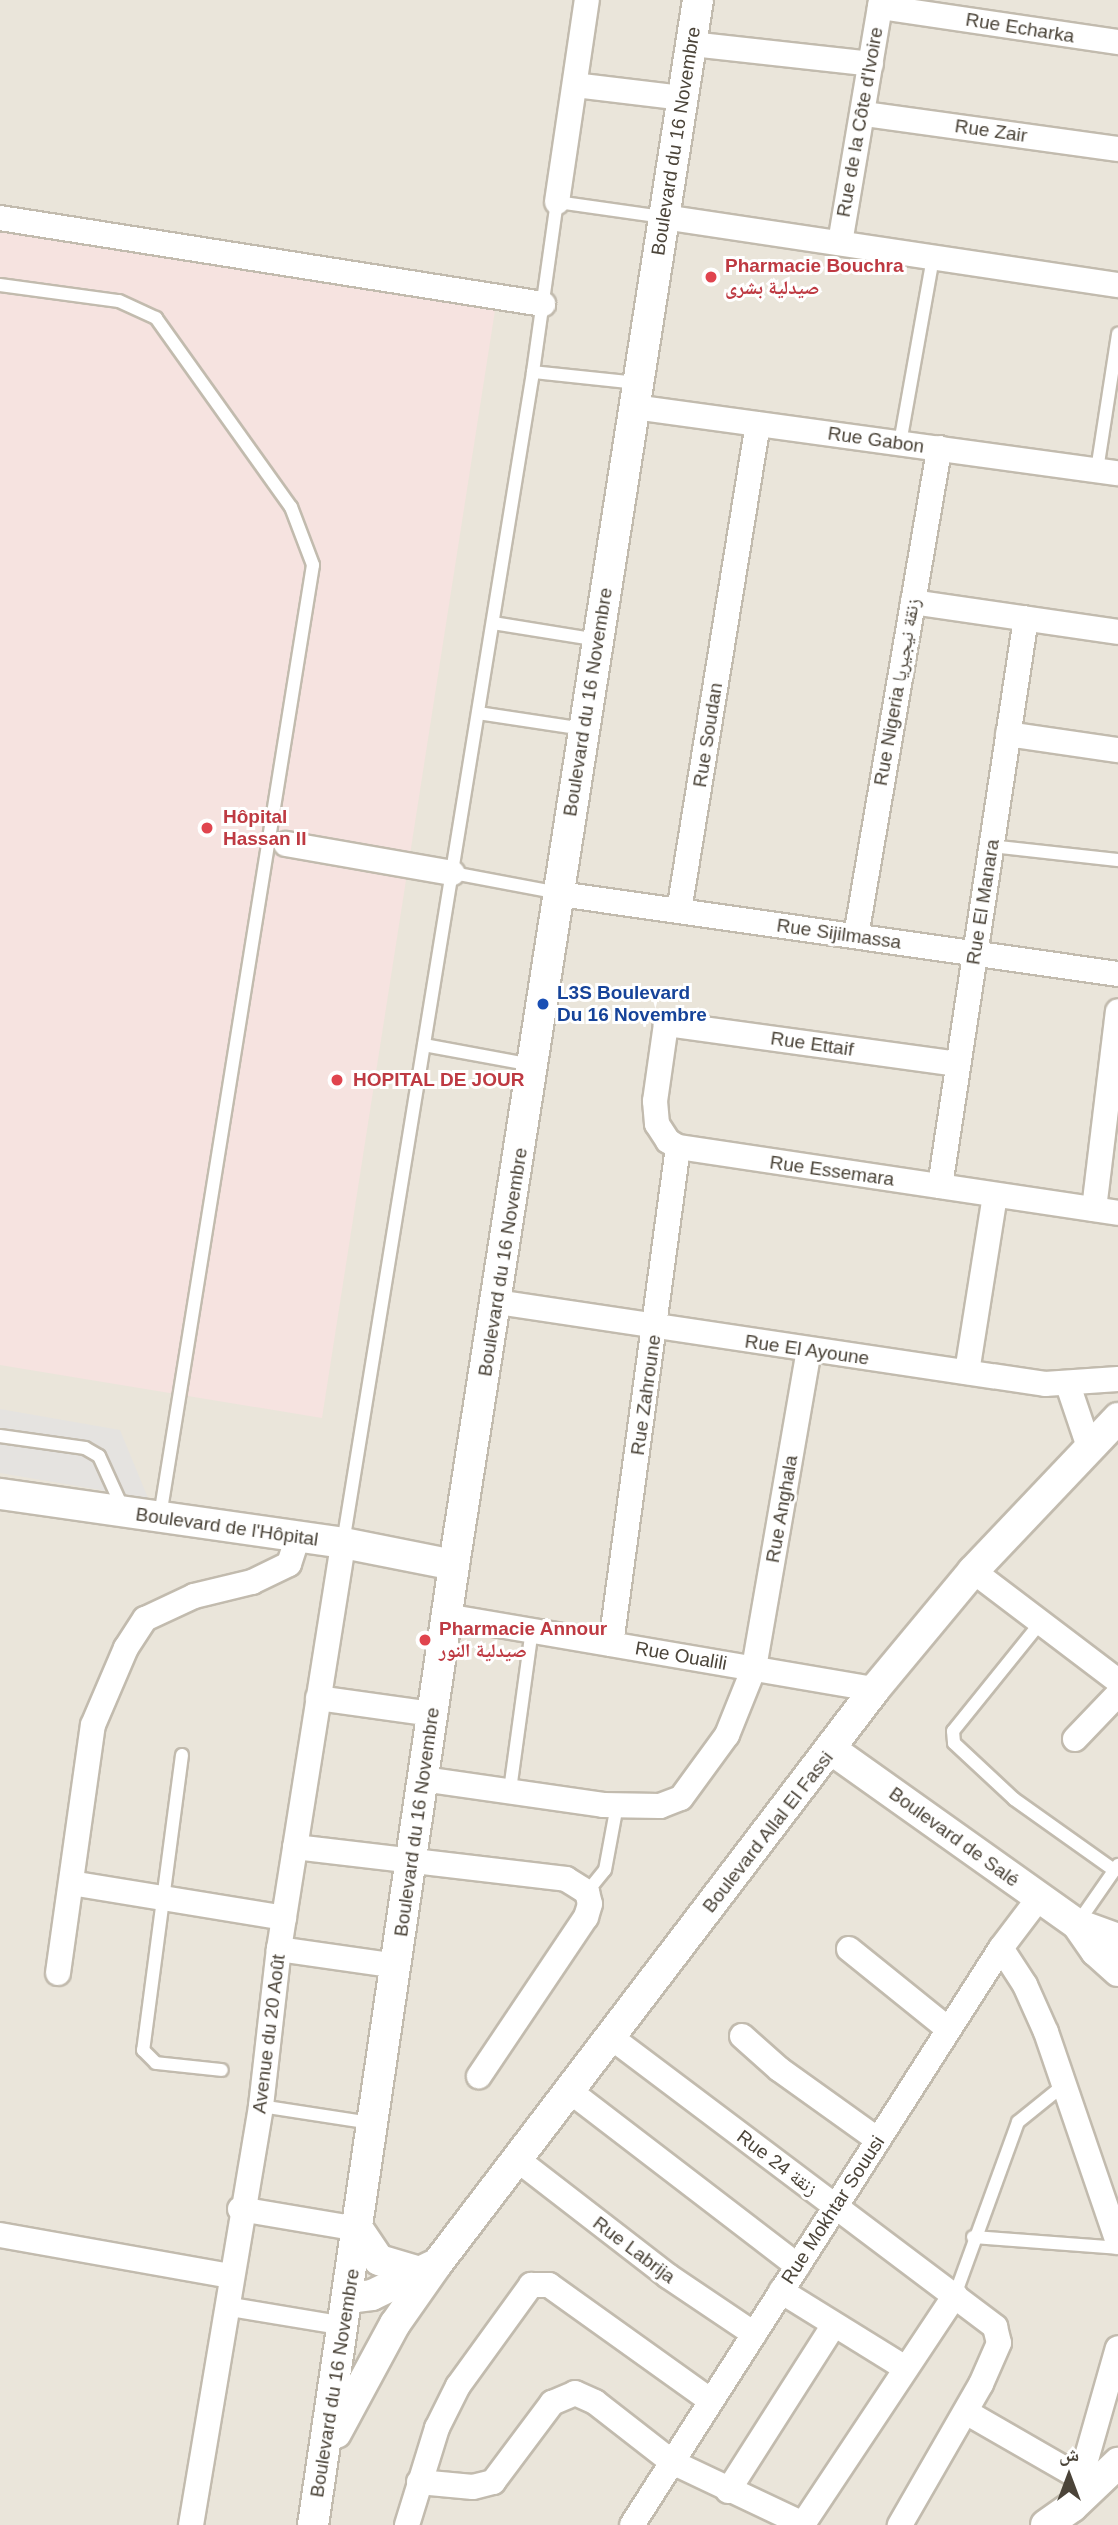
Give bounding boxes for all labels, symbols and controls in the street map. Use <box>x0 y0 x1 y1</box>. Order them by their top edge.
street label: Rue Echarka <box>964 8 1076 48</box>
street label: Boulevard du 16 Novembre <box>647 25 705 257</box>
street label: Rue de la Côte d'Ivoire <box>832 25 888 219</box>
street label: Rue Zair <box>953 115 1029 147</box>
place label: Pharmacie Bouchra صيدلية بشرى <box>725 255 903 299</box>
marker: Pharmacie Bouchra صيدلية بشرى <box>703 269 719 285</box>
street label: Rue Gabon <box>826 422 926 458</box>
street label: Boulevard du 16 Novembre <box>559 586 617 818</box>
street label: Rue Nigeria زنقة نيجيريا <box>869 596 925 788</box>
street label: Rue Soudan <box>688 681 728 789</box>
place label: Hôpital Hassan II <box>223 806 306 850</box>
marker: Hôpital Hassan II <box>197 818 217 838</box>
street label: Rue El Manara <box>962 838 1004 966</box>
street label: Rue Sijilmassa <box>775 914 903 954</box>
place label: L3S Boulevard Du 16 Novembre <box>557 982 707 1026</box>
marker: L3S Boulevard Du 16 Novembre <box>535 996 551 1012</box>
street label: Rue Ettaif <box>769 1027 855 1061</box>
place label: HOPITAL DE JOUR <box>353 1069 525 1091</box>
marker: HOPITAL DE JOUR <box>327 1070 347 1090</box>
street label: Boulevard du 16 Novembre <box>474 1146 532 1378</box>
street label: Rue Essemara <box>768 1151 896 1191</box>
street label: Rue El Ayoune <box>743 1330 871 1370</box>
street label: Rue Zahroune <box>626 1333 666 1457</box>
street label: Rue Anghala <box>761 1453 803 1565</box>
street label: Boulevard de l'Hôpital <box>134 1503 320 1551</box>
place label: Pharmacie Annour صيدلية النور <box>439 1618 608 1662</box>
marker: Pharmacie Annour صيدلية النور <box>417 1632 433 1648</box>
street label: Rue Oualili <box>633 1637 729 1675</box>
street label: Boulevard du 16 Novembre <box>390 1706 444 1938</box>
street label: Boulevard Allal El Fassi <box>698 1746 838 1918</box>
street label: Boulevard de Salé <box>884 1782 1024 1892</box>
street label: Avenue du 20 Août <box>248 1953 290 2115</box>
street label: Rue 24 زنقة <box>732 2125 822 2201</box>
street label: Rue Mokhtar Souusi <box>777 2132 889 2288</box>
street label: Rue Labrija <box>588 2212 680 2288</box>
street label: Boulevard du 16 Novembre <box>306 2267 364 2499</box>
north arrow <box>1034 2441 1104 2511</box>
text: ش <box>1059 2444 1079 2465</box>

